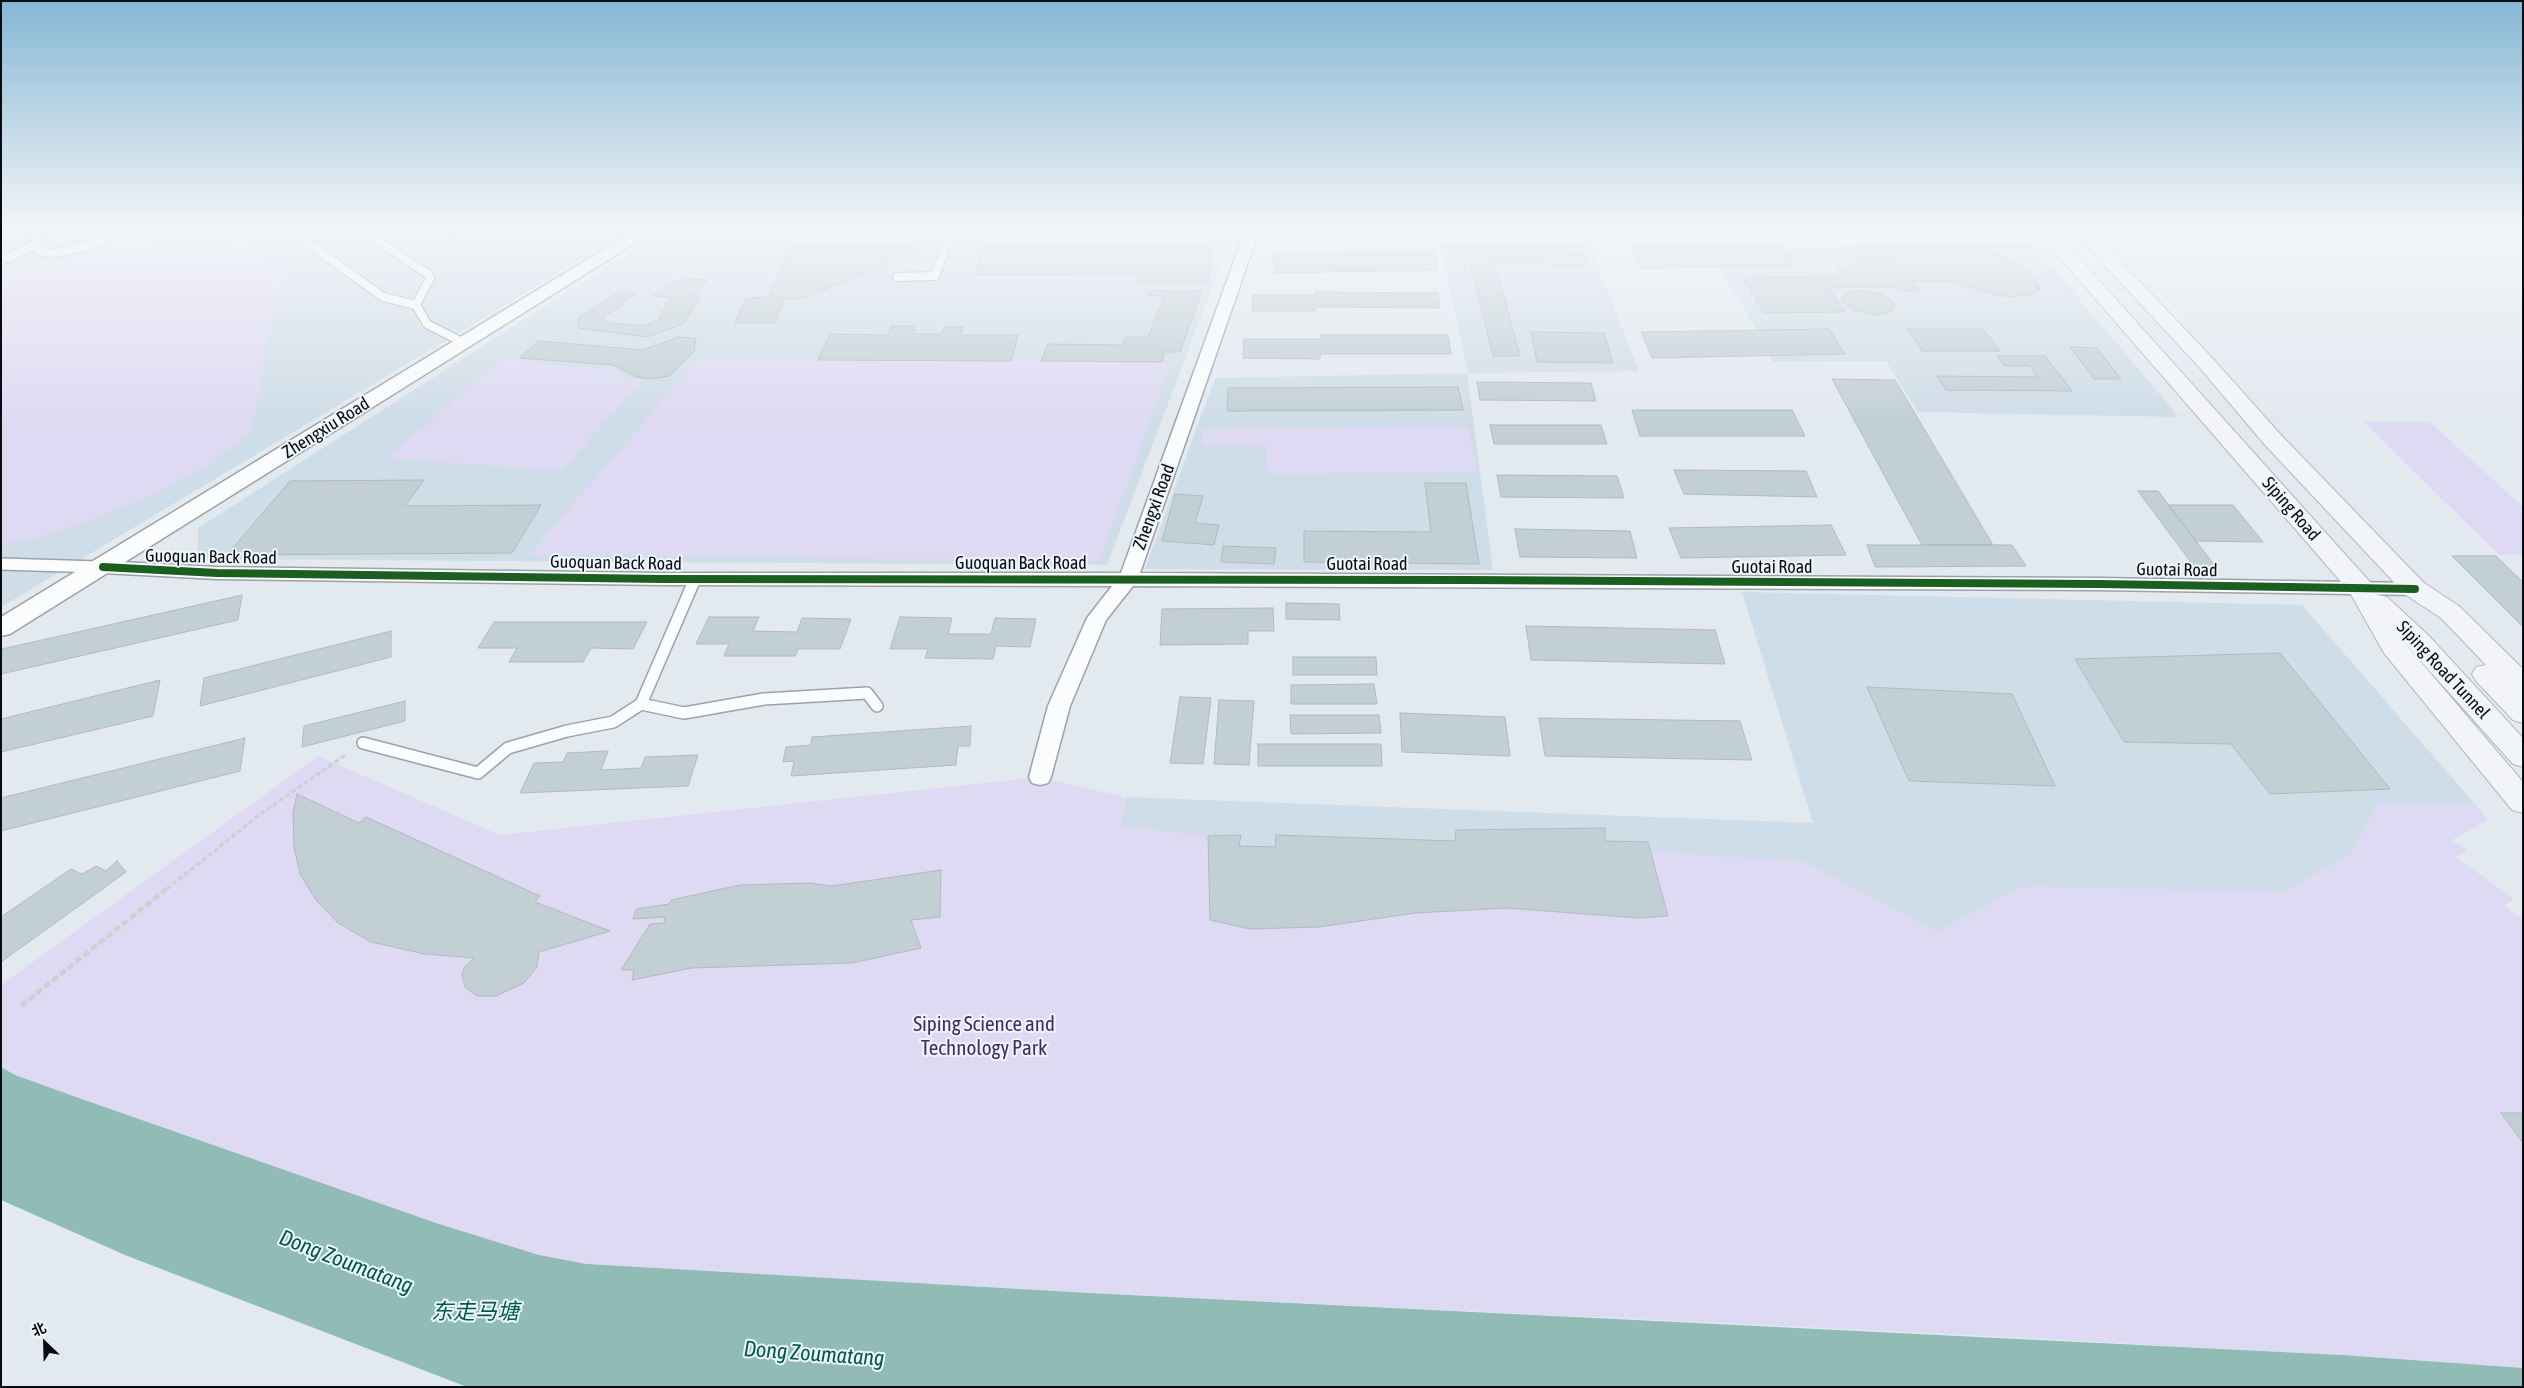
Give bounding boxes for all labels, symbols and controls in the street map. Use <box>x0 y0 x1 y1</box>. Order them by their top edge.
street label: Zhengxiu Road <box>279 393 373 463</box>
street label: Zhengxi Road <box>1129 461 1179 553</box>
street label: Siping Road <box>2257 473 2325 545</box>
street label: Guoquan Back Road <box>145 545 277 569</box>
street label: Guoquan Back Road <box>550 551 682 575</box>
street label: Guoquan Back Road <box>955 552 1087 574</box>
street label: Guotai Road <box>1326 553 1408 575</box>
street label: Guotai Road <box>1731 556 1813 578</box>
street label: Guotai Road <box>2136 558 2218 582</box>
street label: Siping Road Tunnel <box>2392 616 2494 724</box>
park label: Siping Science and Technology Park <box>913 1011 1055 1061</box>
water label: Dong Zoumatang <box>275 1224 417 1300</box>
water label: 东走马塘 <box>431 1299 519 1325</box>
north arrow <box>20 1318 70 1368</box>
text: 北 <box>29 1319 49 1339</box>
water label: Dong Zoumatang <box>743 1336 885 1372</box>

